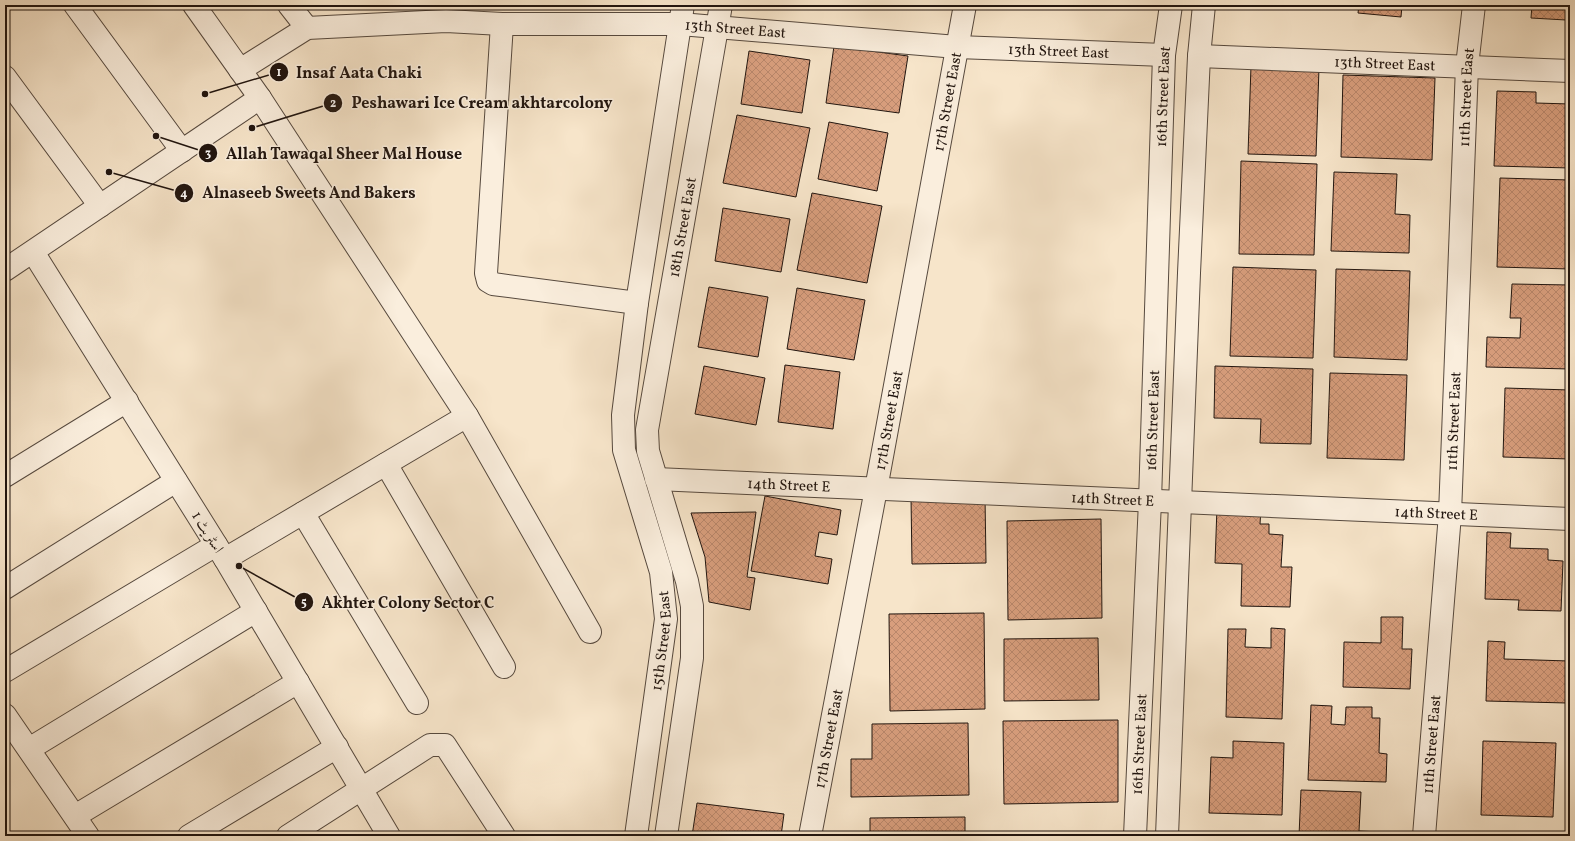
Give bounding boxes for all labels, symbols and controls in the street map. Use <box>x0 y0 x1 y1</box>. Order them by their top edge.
street label: 13th Street East <box>684 15 787 45</box>
street label: 13th Street East <box>1008 40 1110 65</box>
street label: 16th Street East <box>1152 45 1177 147</box>
street label: 11th Street East <box>1455 47 1481 147</box>
street label: 17th Street East <box>929 50 968 154</box>
street label: 13th Street East <box>1334 52 1436 78</box>
callout: Insaf Aata Chaki <box>269 58 430 86</box>
text: Insaf Aata Chaki <box>296 63 422 85</box>
text: 1 <box>277 65 282 81</box>
callout: Peshawari Ice Cream akhtarcolony <box>323 89 621 117</box>
text: Peshawari Ice Cream akhtarcolony <box>351 93 613 115</box>
text: 2 <box>330 96 336 112</box>
callout: Allah Tawaqal Sheer Mal House <box>198 139 471 167</box>
text: Allah Tawaqal Sheer Mal House <box>226 144 462 166</box>
text: 3 <box>205 146 211 162</box>
street label: 18th Street East <box>665 176 703 279</box>
callout: Alnaseeb Sweets And Bakers <box>174 179 424 207</box>
text: Alnaseeb Sweets And Bakers <box>202 183 416 205</box>
text: 4 <box>180 186 188 202</box>
street label: 17th Street East <box>871 369 910 472</box>
street label: 16th Street East <box>1142 370 1166 471</box>
street label: 11th Street East <box>1443 371 1467 471</box>
street label: 14th Street E <box>747 474 831 499</box>
street label: 14th Street E <box>1070 488 1155 513</box>
street label: 14th Street E <box>1394 502 1478 527</box>
street label: اسٹریٹ 1 <box>186 508 228 558</box>
callout: Akhter Colony Sector C <box>294 588 502 616</box>
street label: 15th Street East <box>647 590 678 692</box>
text: Akhter Colony Sector C <box>322 593 494 615</box>
text: 5 <box>301 595 307 611</box>
street label: 17th Street East <box>810 687 850 791</box>
street label: 16th Street East <box>1128 693 1153 795</box>
street label: 11th Street East <box>1418 694 1447 795</box>

